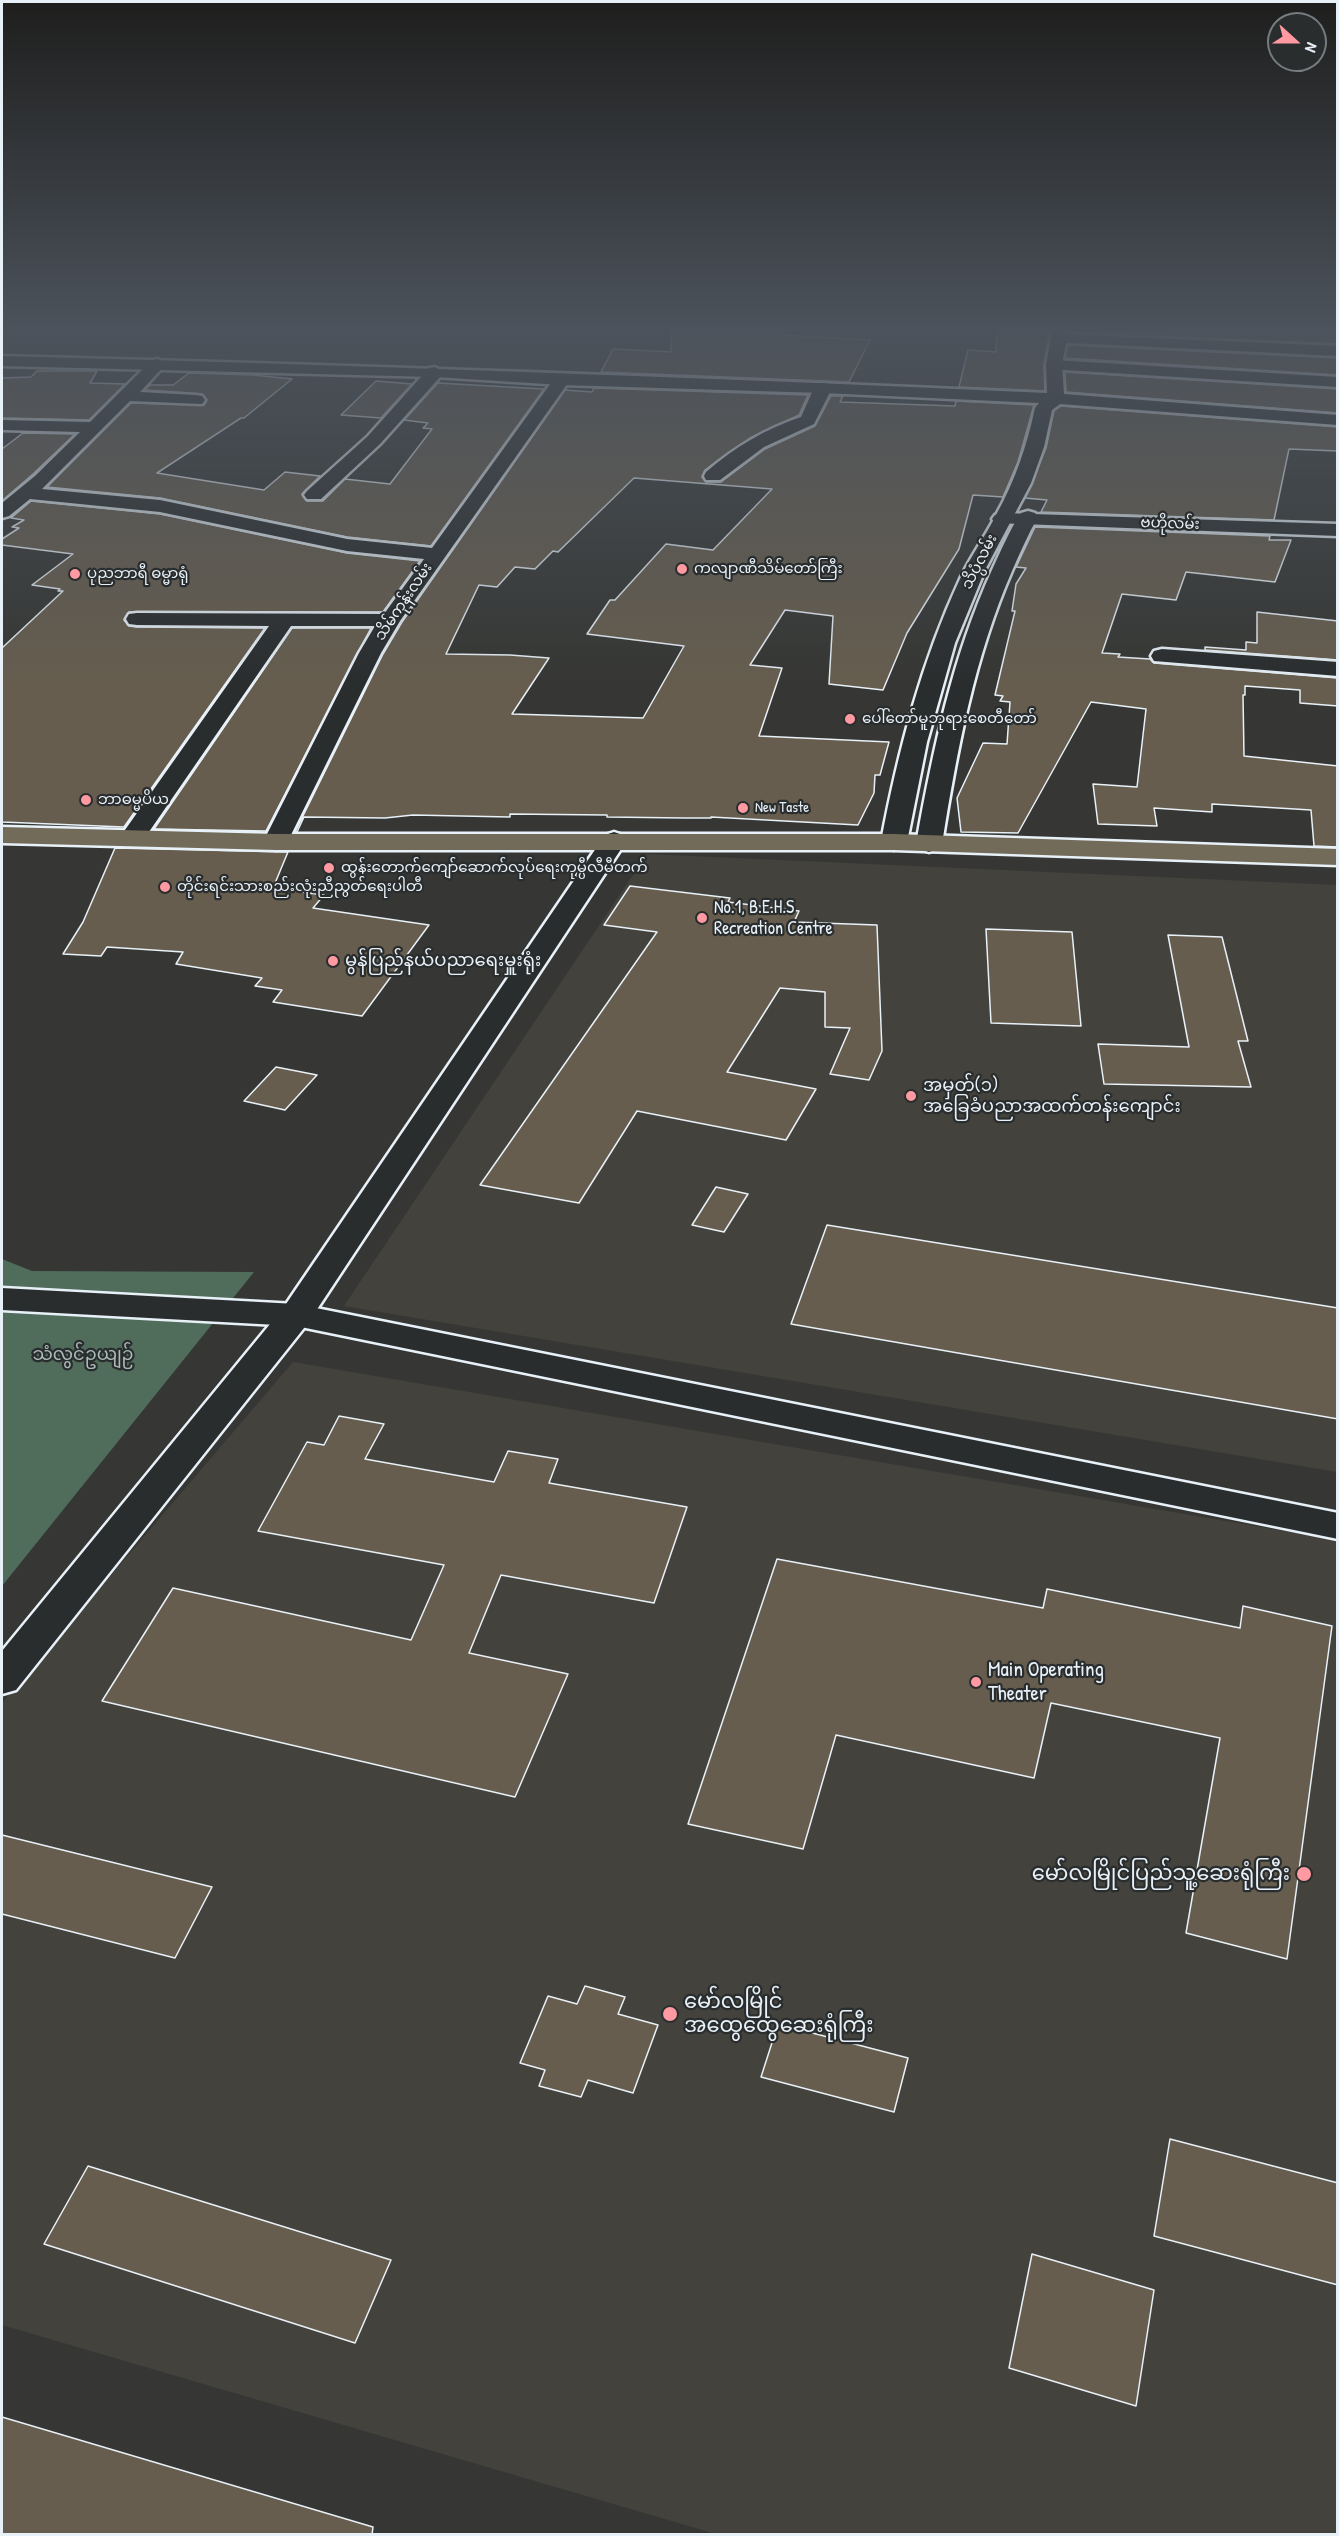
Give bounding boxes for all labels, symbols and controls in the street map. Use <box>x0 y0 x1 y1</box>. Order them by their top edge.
north arrow <box>1267 12 1327 72</box>
text: N <box>1300 40 1324 56</box>
street label: ဗဟိုလမ်း <box>1140 514 1200 534</box>
street label: သိပ္ပံလမ်း <box>959 532 1001 592</box>
street label: သိမ်ကုန်းလမ်း <box>371 560 437 644</box>
place label: ကလျာဏီသိမ်တော်ကြီး <box>694 560 843 578</box>
marker: ကလျာဏီသိမ်တော်ကြီး <box>675 562 689 576</box>
place label: ပုညဘာရီ ဓမ္မာရုံ <box>87 565 189 583</box>
marker: ပုညဘာရီ ဓမ္မာရုံ <box>68 567 82 581</box>
place label: ပေါ်တော်မူဘုရားစေတီတော် <box>862 710 1037 728</box>
marker: ပေါ်တော်မူဘုရားစေတီတော် <box>843 712 857 726</box>
place label: ဘာဓမ္မပိယ <box>98 791 169 809</box>
marker: ဘာဓမ္မပိယ <box>79 793 93 807</box>
place label: New Taste <box>755 799 809 817</box>
marker: New Taste <box>736 801 750 815</box>
place label: ထွန်းတောက်ကျော်ဆောက်လုပ်ရေးကုမ္ပီလီမီတက် <box>341 859 648 877</box>
marker: ထွန်းတောက်ကျော်ဆောက်လုပ်ရေးကုမ္ပီလီမီတက် <box>322 861 336 875</box>
place label: တိုင်းရင်းသားစည်းလုံးညီညွတ်ရေးပါတီ <box>177 878 423 896</box>
marker: တိုင်းရင်းသားစည်းလုံးညီညွတ်ရေးပါတီ <box>158 880 172 894</box>
place label: No.1, B.E.H.S Recreation Centre <box>714 897 833 940</box>
marker: No.1, B.E.H.S Recreation Centre <box>695 911 709 925</box>
place label: မွန်ပြည်နယ်ပညာရေးမှူးရုံး <box>345 950 541 972</box>
marker: မွန်ပြည်နယ်ပညာရေးမှူးရုံး <box>326 954 340 968</box>
place label: အမှတ်(၁) အခြေခံပညာအထက်တန်းကျောင်း <box>923 1075 1181 1118</box>
marker: အမှတ်(၁) အခြေခံပညာအထက်တန်းကျောင်း <box>904 1089 918 1103</box>
park label: သံလွင်ဥယျဉ် <box>33 1344 133 1366</box>
place label: Main Operating Theater <box>988 1657 1104 1707</box>
marker: Main Operating Theater <box>969 1675 983 1689</box>
place label: မော်လမြိုင်ပြည်သူ့ဆေးရုံကြီး <box>1032 1861 1290 1887</box>
marker: မော်လမြိုင်ပြည်သူ့ဆေးရုံကြီး <box>1295 1865 1313 1883</box>
place label: မော်လမြိုင် အထွေထွေဆေးရုံကြီး <box>684 1989 873 2039</box>
marker: မော်လမြိုင် အထွေထွေဆေးရုံကြီး <box>661 2005 679 2023</box>

